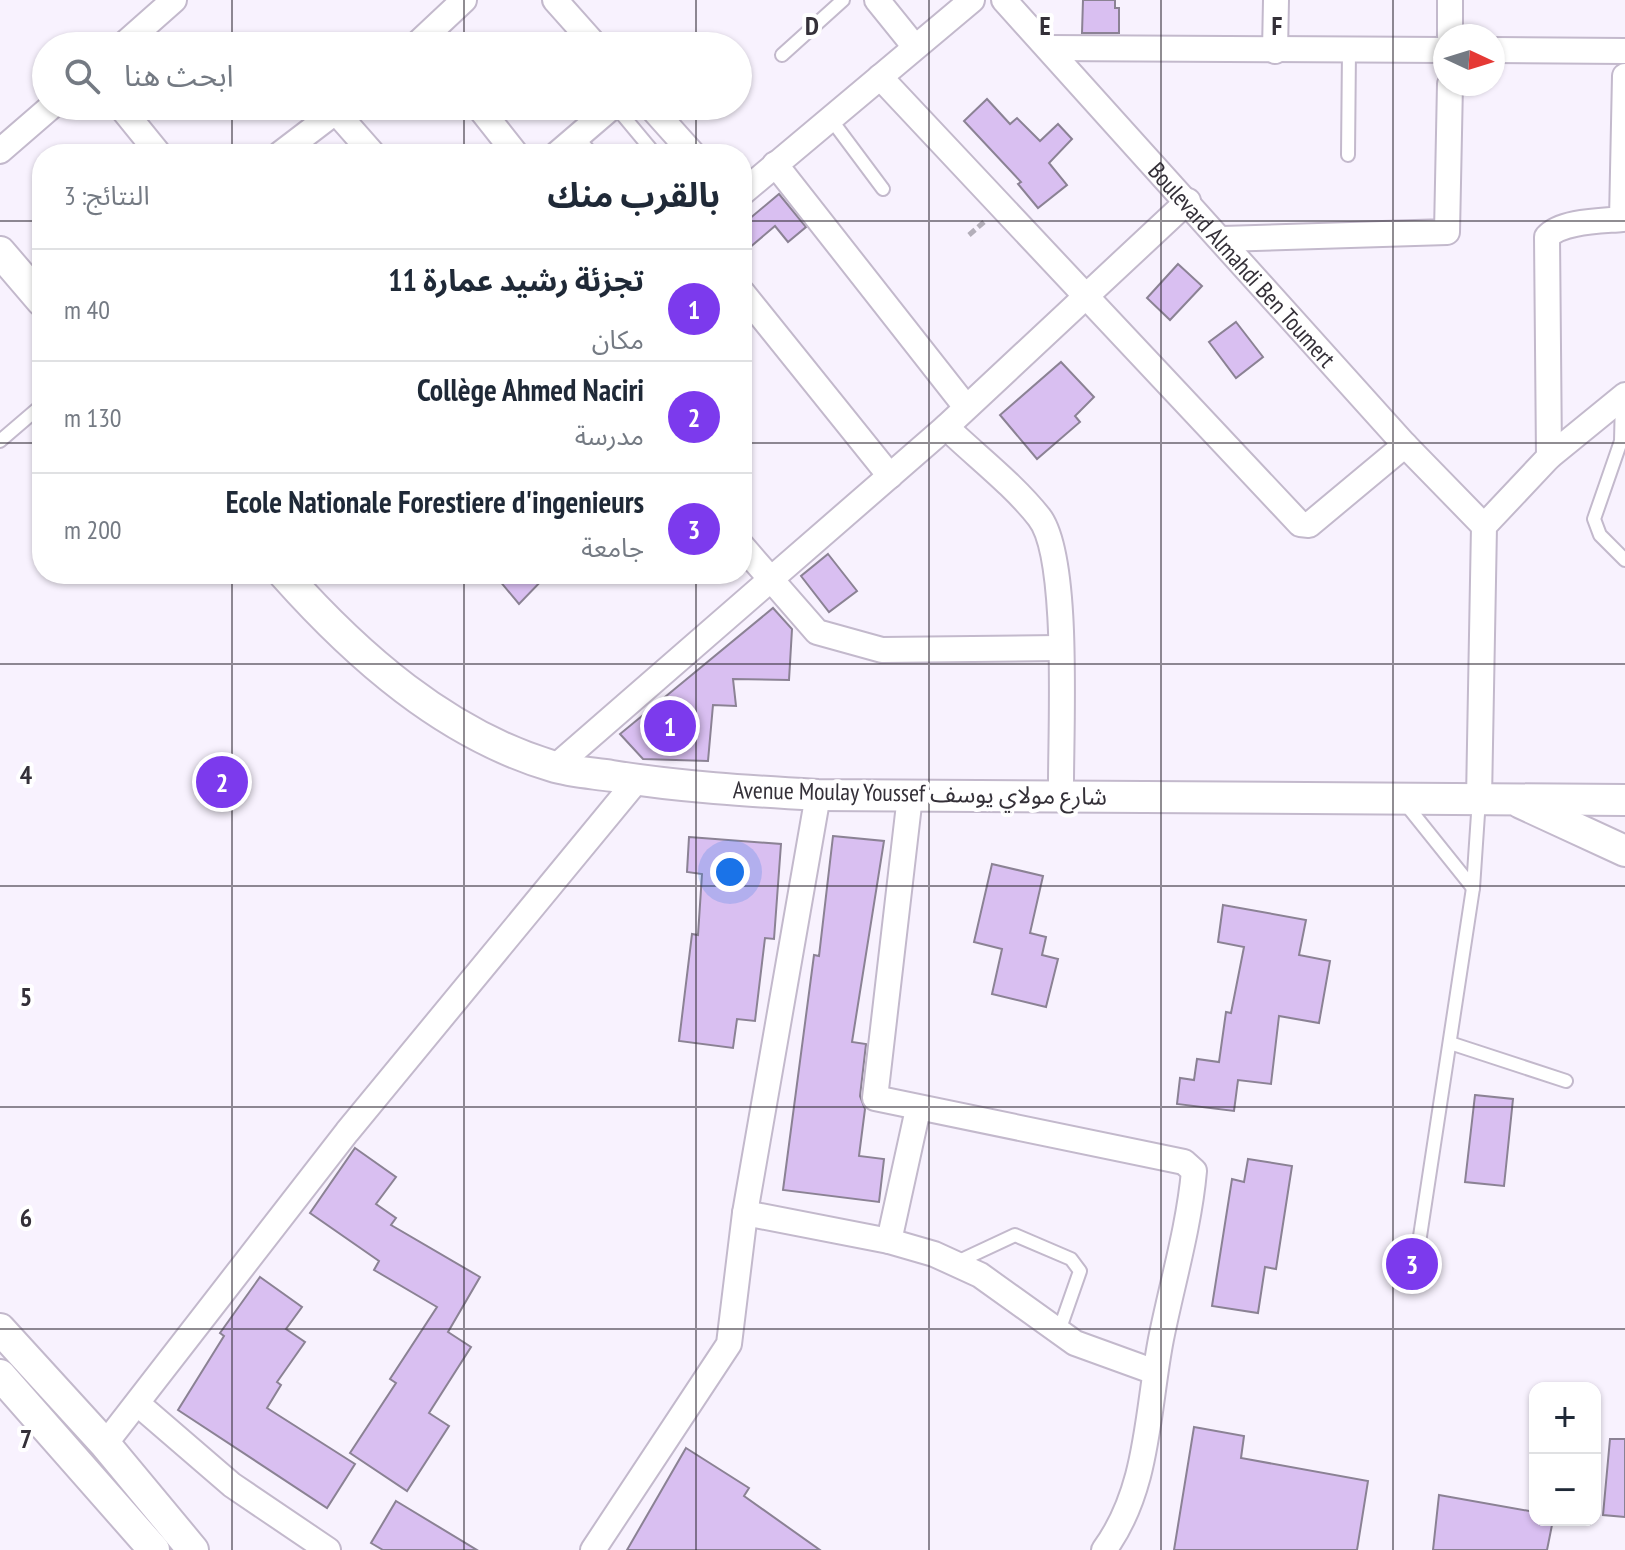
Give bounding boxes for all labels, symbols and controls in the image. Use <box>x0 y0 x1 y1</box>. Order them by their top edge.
text: D <box>805 9 819 42</box>
text: E <box>1039 9 1051 42</box>
text: F <box>1272 9 1283 42</box>
north arrow <box>1433 24 1505 96</box>
search box <box>32 32 752 120</box>
icon: search <box>60 54 104 98</box>
text: ابحث هنا <box>124 55 234 94</box>
street label: Boulevard Almahdi Ben Toumert <box>1142 155 1343 374</box>
text: بالقرب منك <box>547 172 720 216</box>
text: النتائج: 3 <box>64 179 150 212</box>
text: تجزئة رشيد عمارة 11 <box>388 260 644 299</box>
text: 40 m <box>64 293 110 326</box>
text: 1 <box>688 293 700 326</box>
text: مكان <box>592 323 644 356</box>
text: Collège Ahmed Naciri <box>417 370 644 409</box>
text: 130 m <box>64 401 122 434</box>
text: 2 <box>688 401 700 434</box>
text: مدرسة <box>575 419 644 452</box>
text: Ecole Nationale Forestiere d'ingenieurs <box>226 482 644 521</box>
text: 200 m <box>64 513 122 546</box>
text: 3 <box>688 513 700 546</box>
text: جامعة <box>581 531 644 564</box>
pin: 1 <box>644 696 696 756</box>
pin: 2 <box>196 752 248 812</box>
text: 4 <box>20 758 33 791</box>
street label: Avenue Moulay Youssef شارع مولاي يوسف <box>733 774 1107 815</box>
your location <box>710 852 750 892</box>
text: 5 <box>20 980 32 1013</box>
text: 6 <box>20 1201 32 1234</box>
pin: 3 <box>1386 1234 1438 1294</box>
map controls <box>1529 1382 1601 1526</box>
button: + <box>1529 1382 1601 1454</box>
text: 7 <box>20 1422 32 1455</box>
button: − <box>1529 1454 1601 1526</box>

